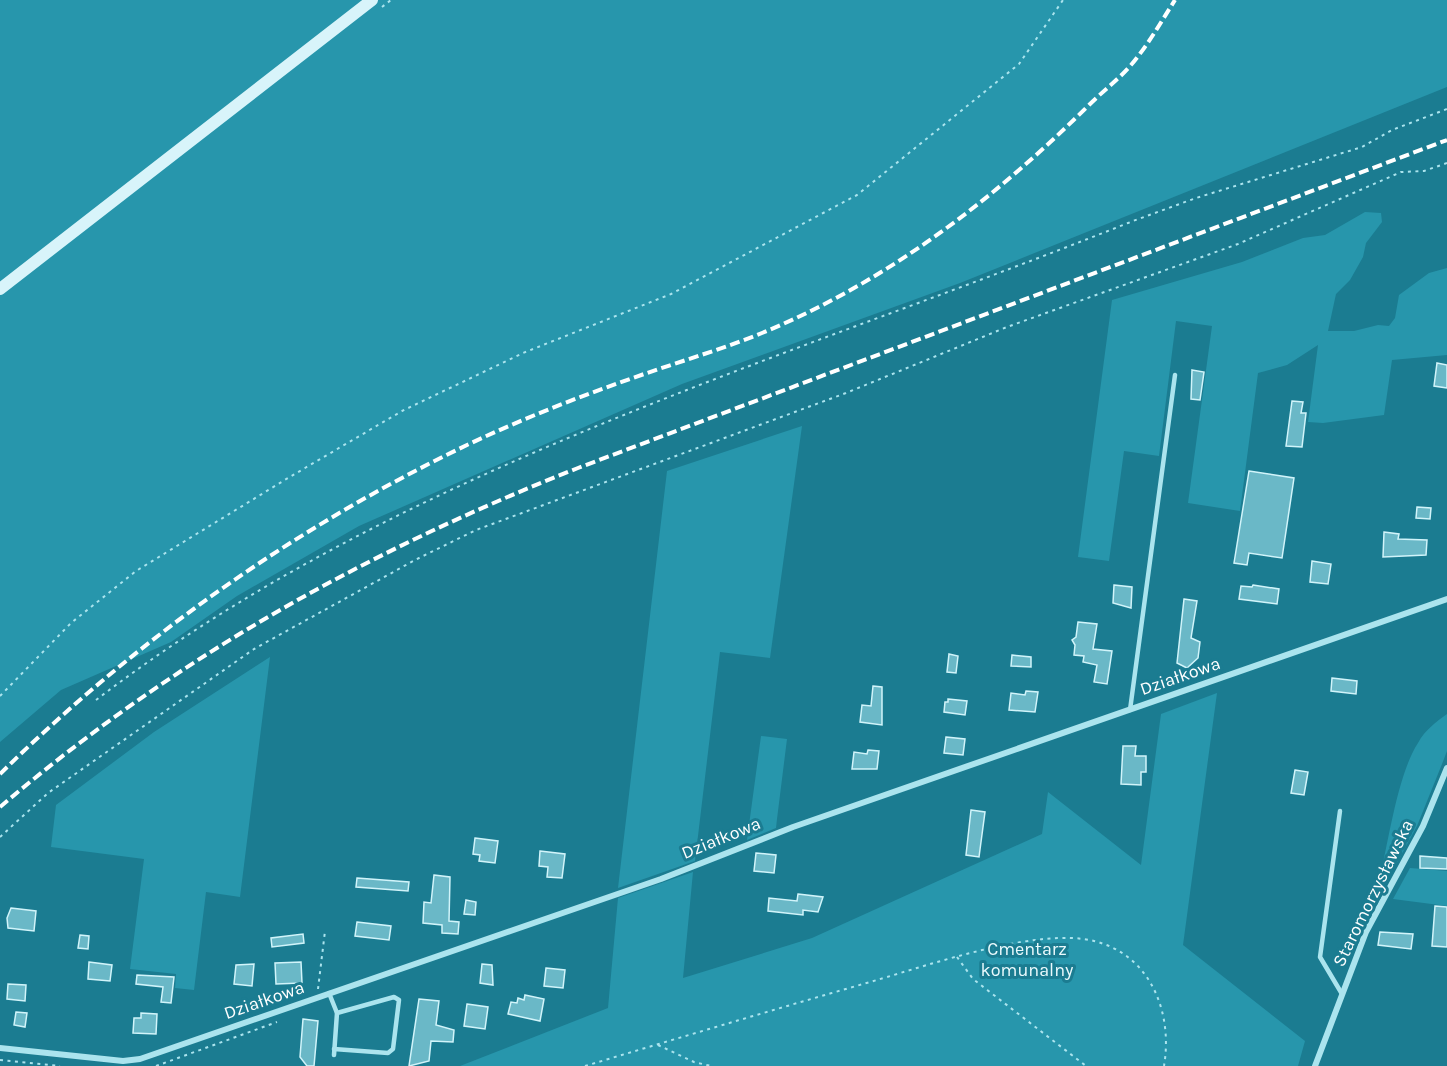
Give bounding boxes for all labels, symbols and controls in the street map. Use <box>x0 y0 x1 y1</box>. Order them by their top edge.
street label: Działkowa <box>1137 652 1223 700</box>
street label: Działkowa <box>678 812 764 864</box>
street label: Staromorzysławska <box>1328 816 1418 970</box>
park label: Cmentarz komunalny <box>981 938 1074 981</box>
street label: Działkowa <box>221 976 307 1024</box>

